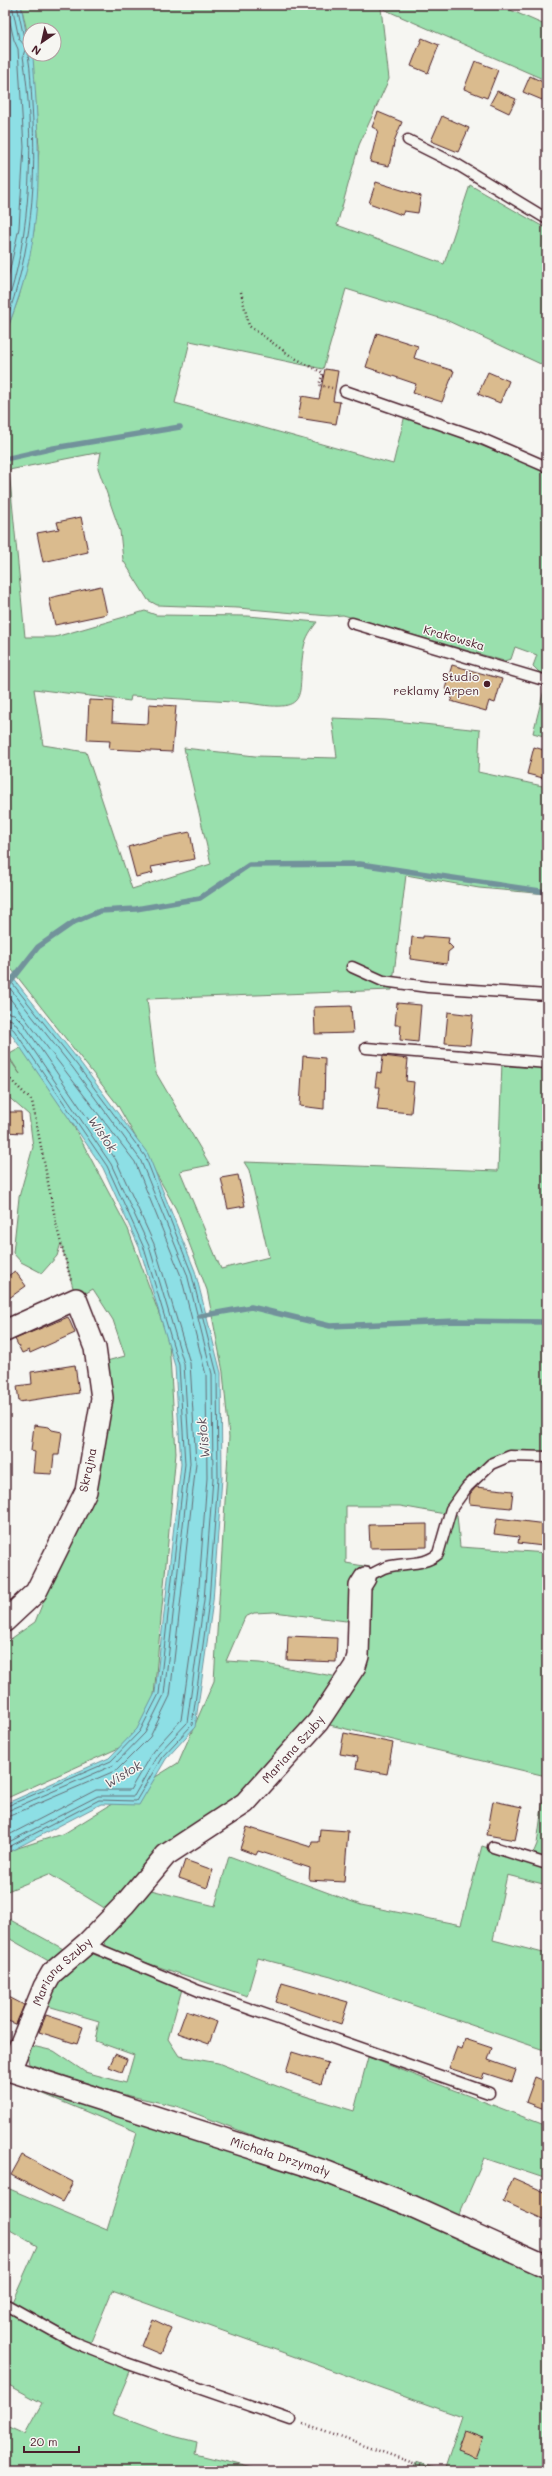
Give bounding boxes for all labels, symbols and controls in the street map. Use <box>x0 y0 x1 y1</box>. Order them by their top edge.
north arrow <box>22 22 62 62</box>
text: N <box>28 42 44 59</box>
street label: Krakowska <box>422 621 487 653</box>
place label: Studio reklamy Arpen <box>393 668 479 698</box>
marker: Studio reklamy Arpen <box>482 679 492 689</box>
water label: Wisłok <box>85 1112 122 1156</box>
water label: Wisłok <box>192 1416 213 1459</box>
street label: Skrajna <box>75 1446 100 1493</box>
street label: Mariana Szuby <box>258 1712 327 1786</box>
water label: Wisłok <box>101 1755 145 1791</box>
street label: Mariana Szuby <box>28 1934 95 2008</box>
street label: Michała Drzymały <box>229 2133 333 2180</box>
scale bar <box>24 2428 79 2454</box>
text: 20 m <box>30 2433 58 2449</box>

